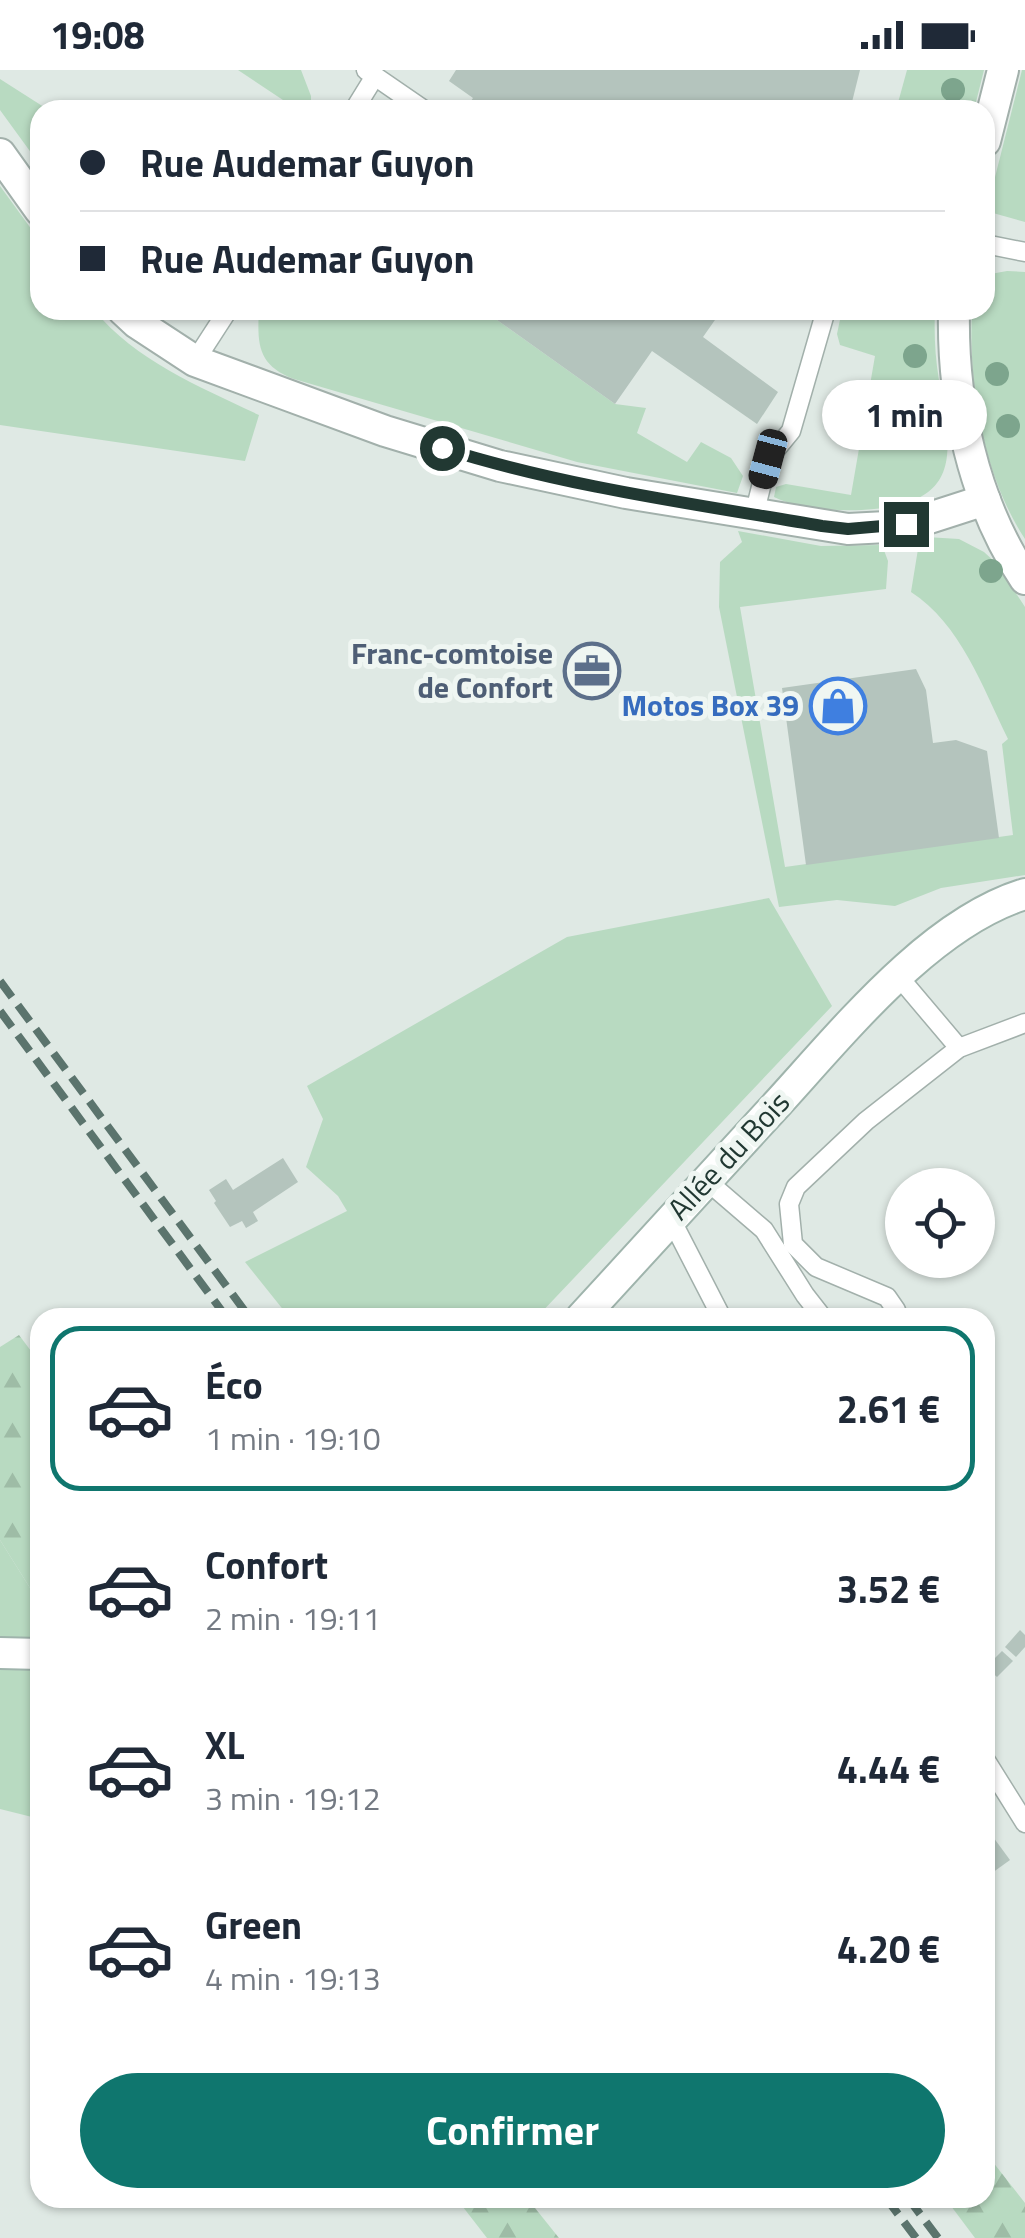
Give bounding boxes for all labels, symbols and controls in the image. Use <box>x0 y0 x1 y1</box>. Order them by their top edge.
text: 19:08 <box>50 6 145 64</box>
text: Rue Audemar Guyon <box>140 134 474 192</box>
text: Rue Audemar Guyon <box>140 230 474 288</box>
callout: 1 min <box>824 379 988 449</box>
text: 1 min <box>866 391 943 439</box>
route start <box>420 426 465 471</box>
car <box>746 426 790 492</box>
route end <box>884 502 929 547</box>
place label: Franc-comtoise de Confort <box>351 630 553 710</box>
office icon: Franc-comtoise de Confort <box>562 641 622 701</box>
shop icon: Motos Box 39 <box>808 676 868 736</box>
place label: Motos Box 39 <box>621 682 799 728</box>
street label: Allée du Bois <box>656 1080 800 1230</box>
map controls <box>885 1168 995 1278</box>
button: locate <box>885 1168 995 1278</box>
text: Éco <box>205 1356 263 1414</box>
icon: car <box>85 1364 175 1454</box>
text: 2.61 € <box>837 1380 940 1438</box>
text: 1 min · 19:10 <box>205 1414 381 1462</box>
text: Confort <box>205 1536 328 1594</box>
icon: car <box>85 1544 175 1634</box>
text: 3.52 € <box>837 1560 940 1618</box>
text: 2 min · 19:11 <box>205 1594 381 1642</box>
text: XL <box>205 1716 245 1774</box>
icon: car <box>85 1724 175 1814</box>
text: 4.44 € <box>837 1740 940 1798</box>
text: 3 min · 19:12 <box>205 1774 381 1822</box>
text: Green <box>205 1896 302 1954</box>
icon: car <box>85 1904 175 1994</box>
text: 4.20 € <box>837 1920 940 1978</box>
text: 4 min · 19:13 <box>205 1954 381 2002</box>
button: Confirmer <box>80 2073 945 2188</box>

